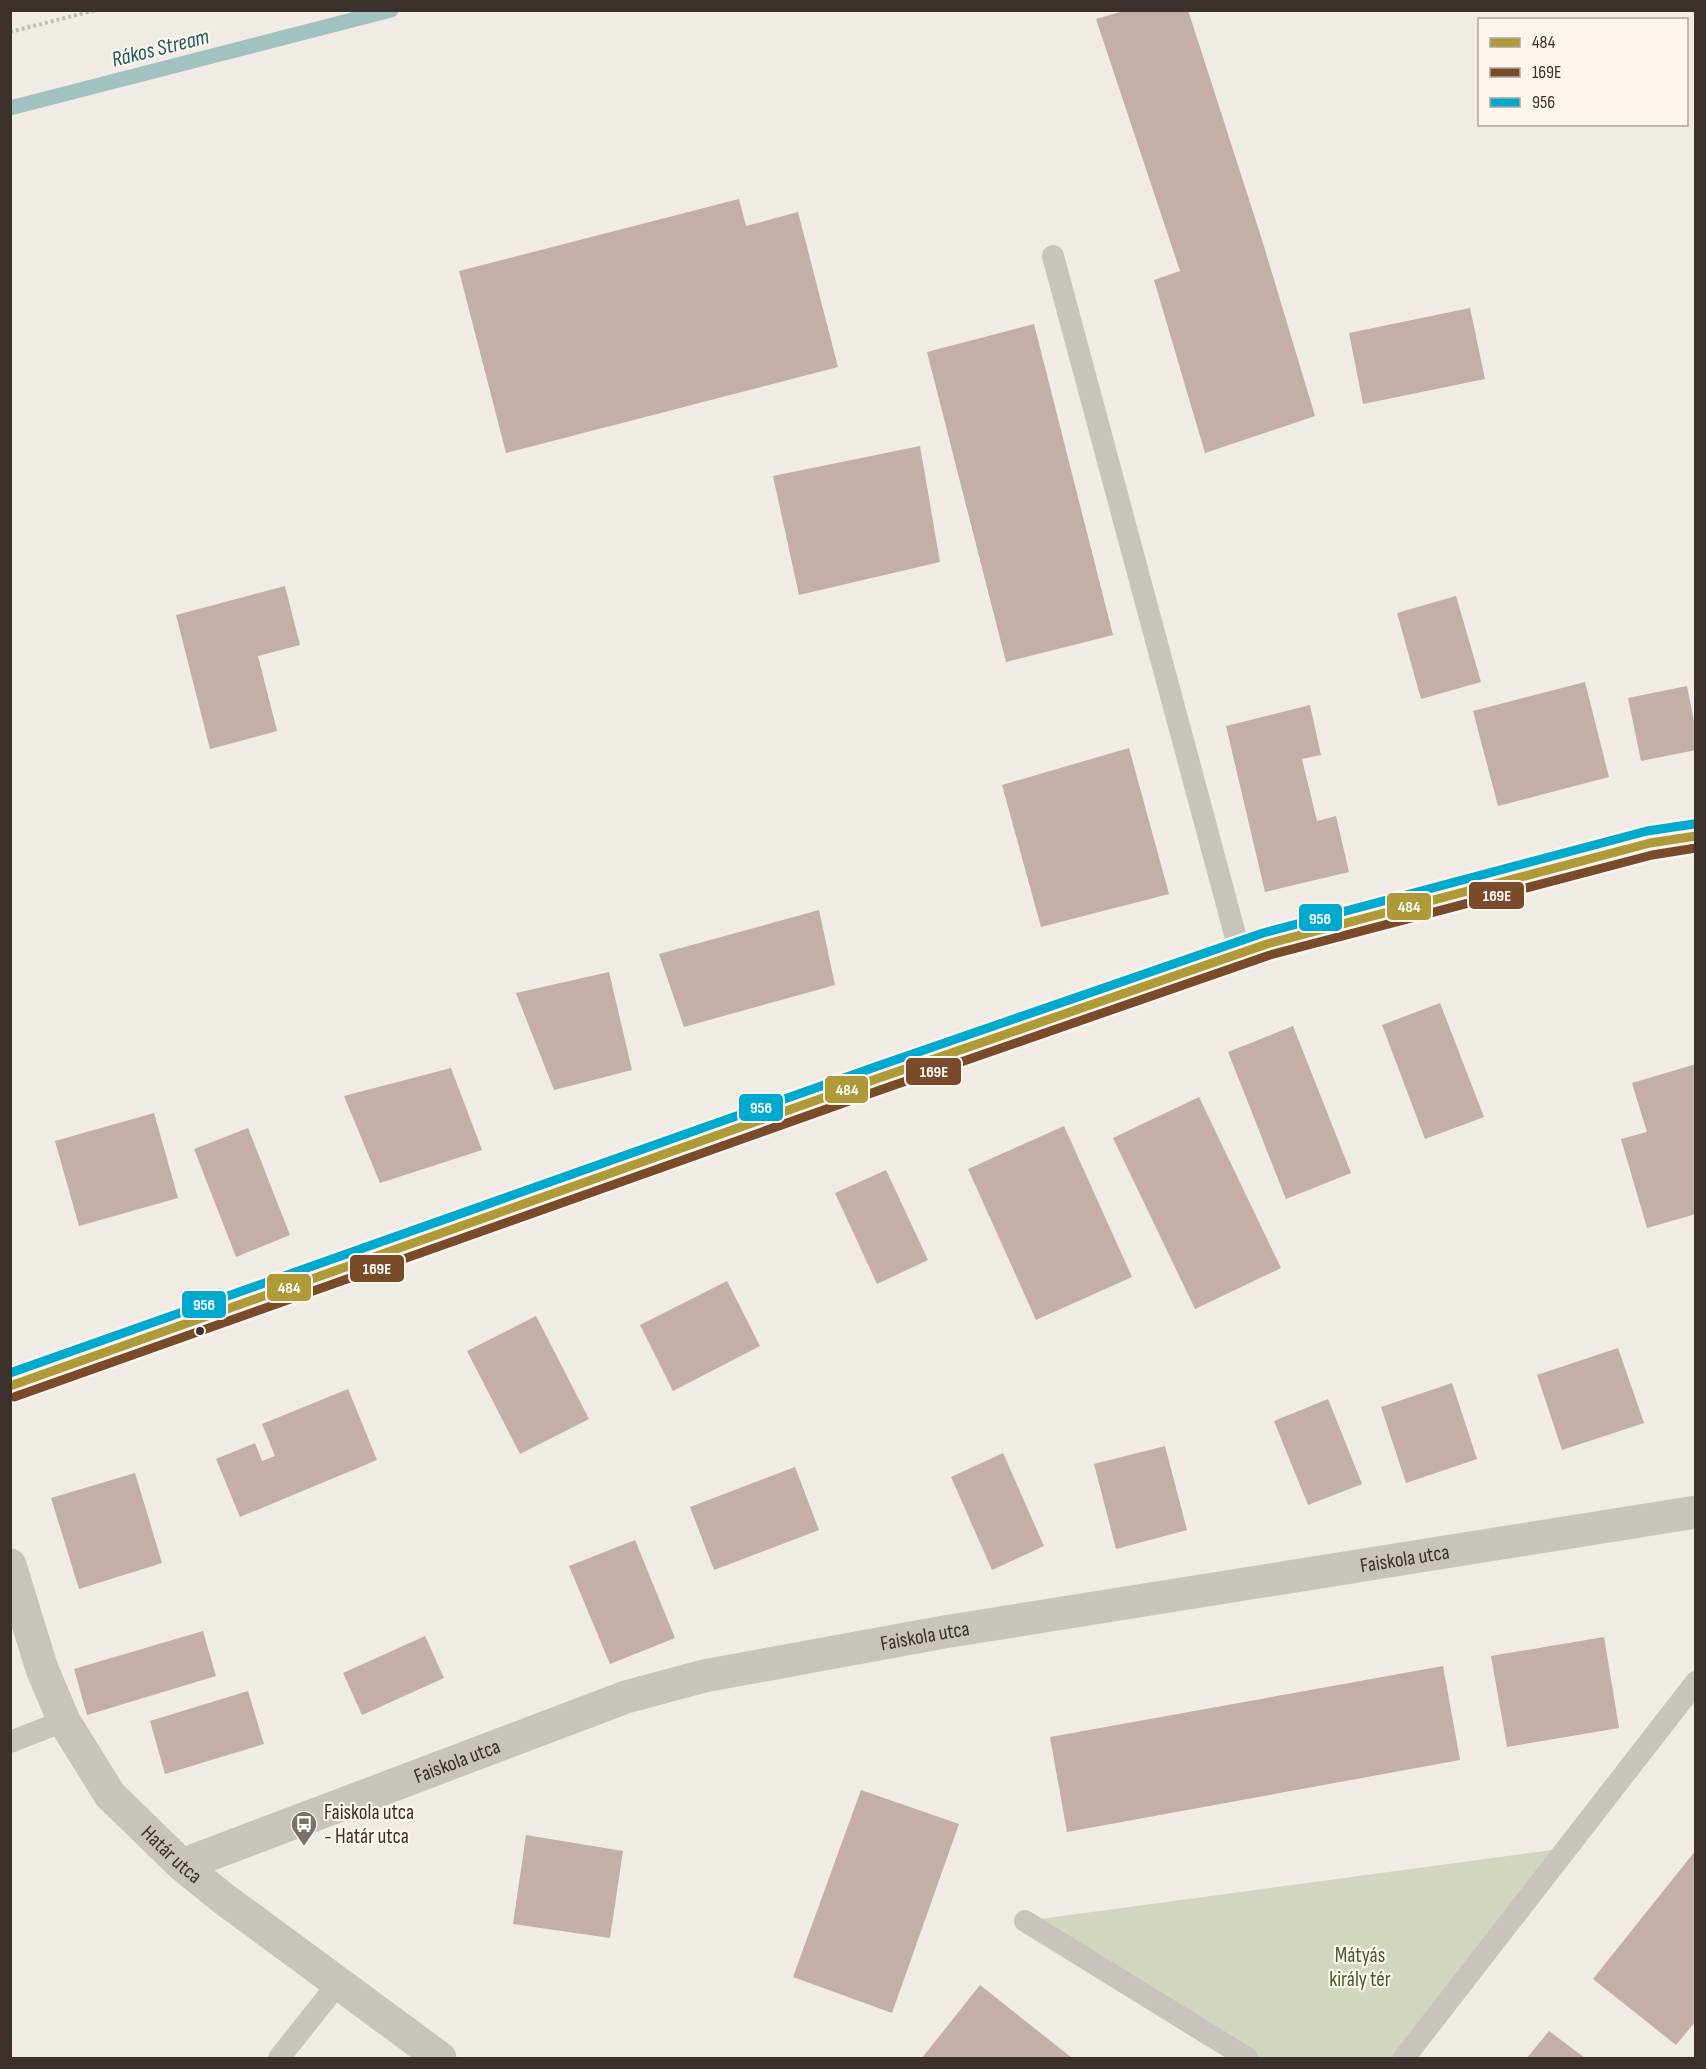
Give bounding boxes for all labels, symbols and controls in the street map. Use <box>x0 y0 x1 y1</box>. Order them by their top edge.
legend <box>1478 18 1688 126</box>
water label: Rákos Stream <box>109 23 212 74</box>
text: 484 <box>1532 32 1556 53</box>
text: 169E <box>1532 62 1561 83</box>
text: 956 <box>1532 92 1555 113</box>
line badge: 169E <box>1468 881 1525 910</box>
text: 169E <box>1483 887 1511 906</box>
line badge: 484 <box>1386 892 1432 921</box>
text: 484 <box>1398 898 1421 917</box>
line badge: 956 <box>1298 903 1343 932</box>
text: 956 <box>1309 910 1331 929</box>
line badge: 169E <box>905 1057 962 1086</box>
text: 169E <box>920 1063 948 1082</box>
line badge: 484 <box>824 1075 869 1104</box>
text: 484 <box>836 1081 859 1100</box>
line badge: 956 <box>738 1093 784 1122</box>
text: 956 <box>750 1099 772 1118</box>
line badge: 169E <box>349 1254 405 1283</box>
text: 169E <box>363 1260 391 1279</box>
line badge: 484 <box>266 1273 312 1302</box>
text: 484 <box>278 1279 301 1298</box>
line badge: 956 <box>181 1290 227 1319</box>
text: 956 <box>193 1296 215 1315</box>
unlabelled marker <box>194 1325 206 1337</box>
street label: Faiskola utca <box>1358 1540 1451 1578</box>
street label: Faiskola utca <box>878 1616 971 1656</box>
street label: Faiskola utca <box>411 1734 504 1789</box>
place label: Faiskola utca - Határ utca <box>324 1800 414 1849</box>
bus stop icon: Faiskola utca - Határ utca <box>289 1809 319 1847</box>
street label: Határ utca <box>136 1820 207 1889</box>
park label: Mátyás király tér <box>1329 1943 1391 1992</box>

